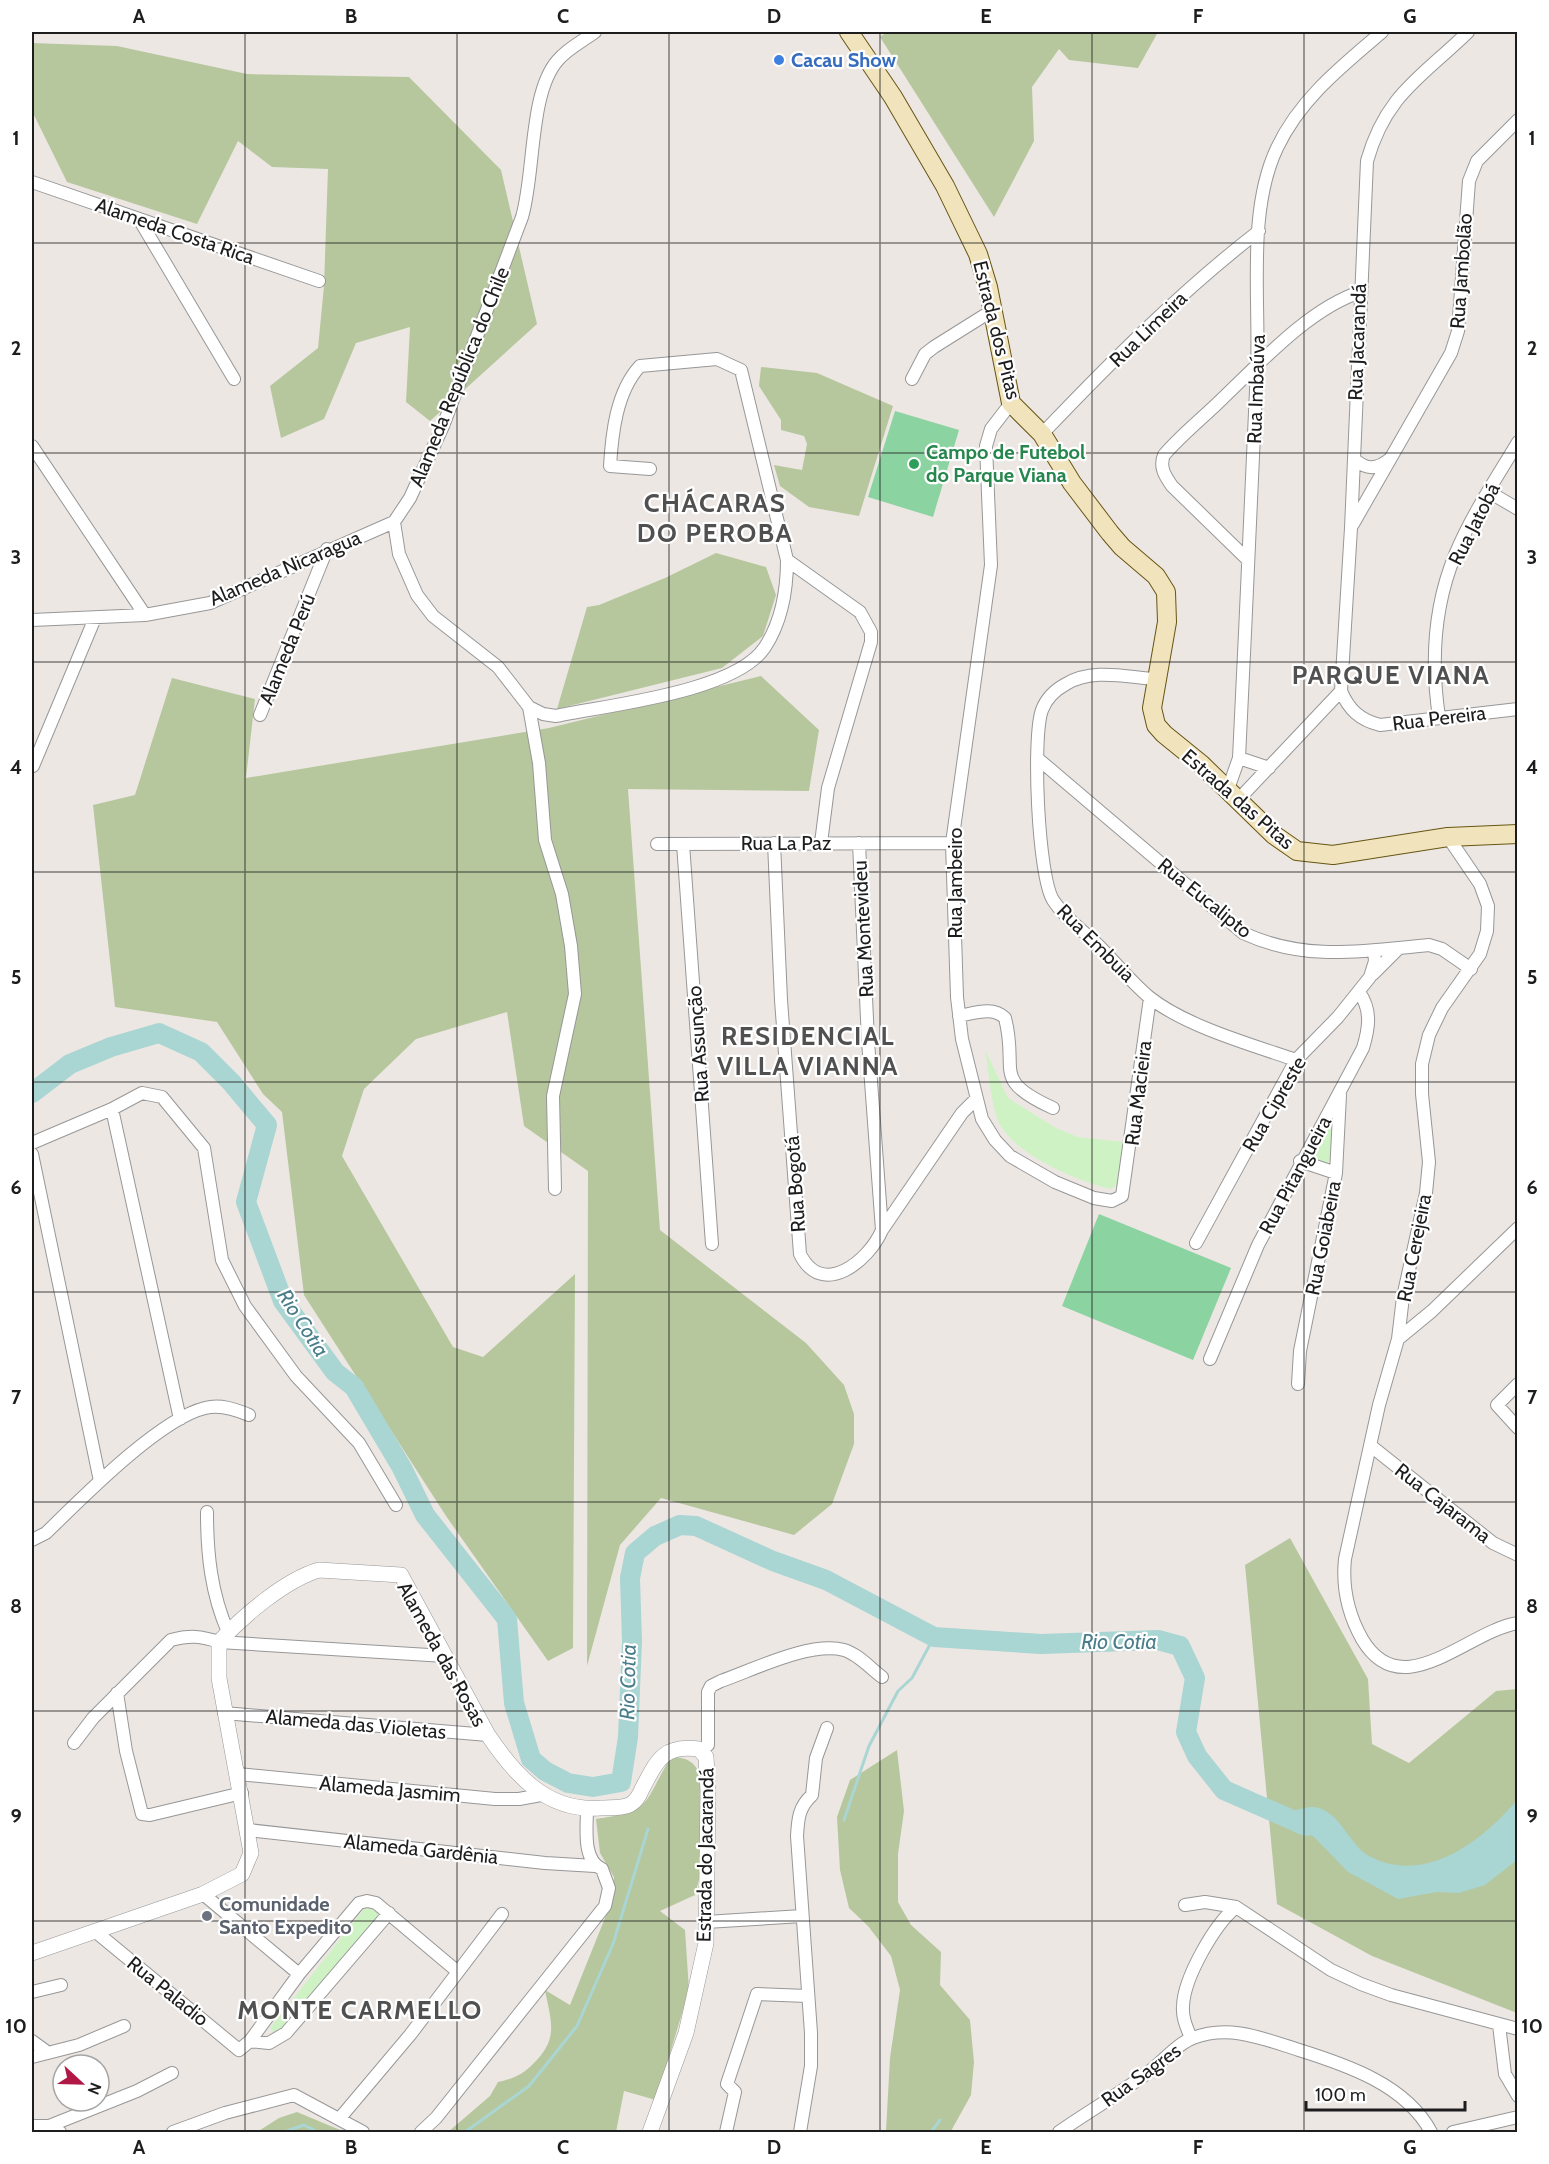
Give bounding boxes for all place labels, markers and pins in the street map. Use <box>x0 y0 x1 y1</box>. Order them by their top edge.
place label: Cacau Show <box>791 48 896 72</box>
marker: Cacau Show <box>772 53 786 67</box>
place label: Campo de Futebol do Parque Viana <box>926 440 1085 487</box>
marker: Campo de Futebol do Parque Viana <box>907 457 921 471</box>
place label: Comunidade Santo Expedito <box>219 1892 352 1939</box>
marker: Comunidade Santo Expedito <box>200 1909 214 1923</box>

